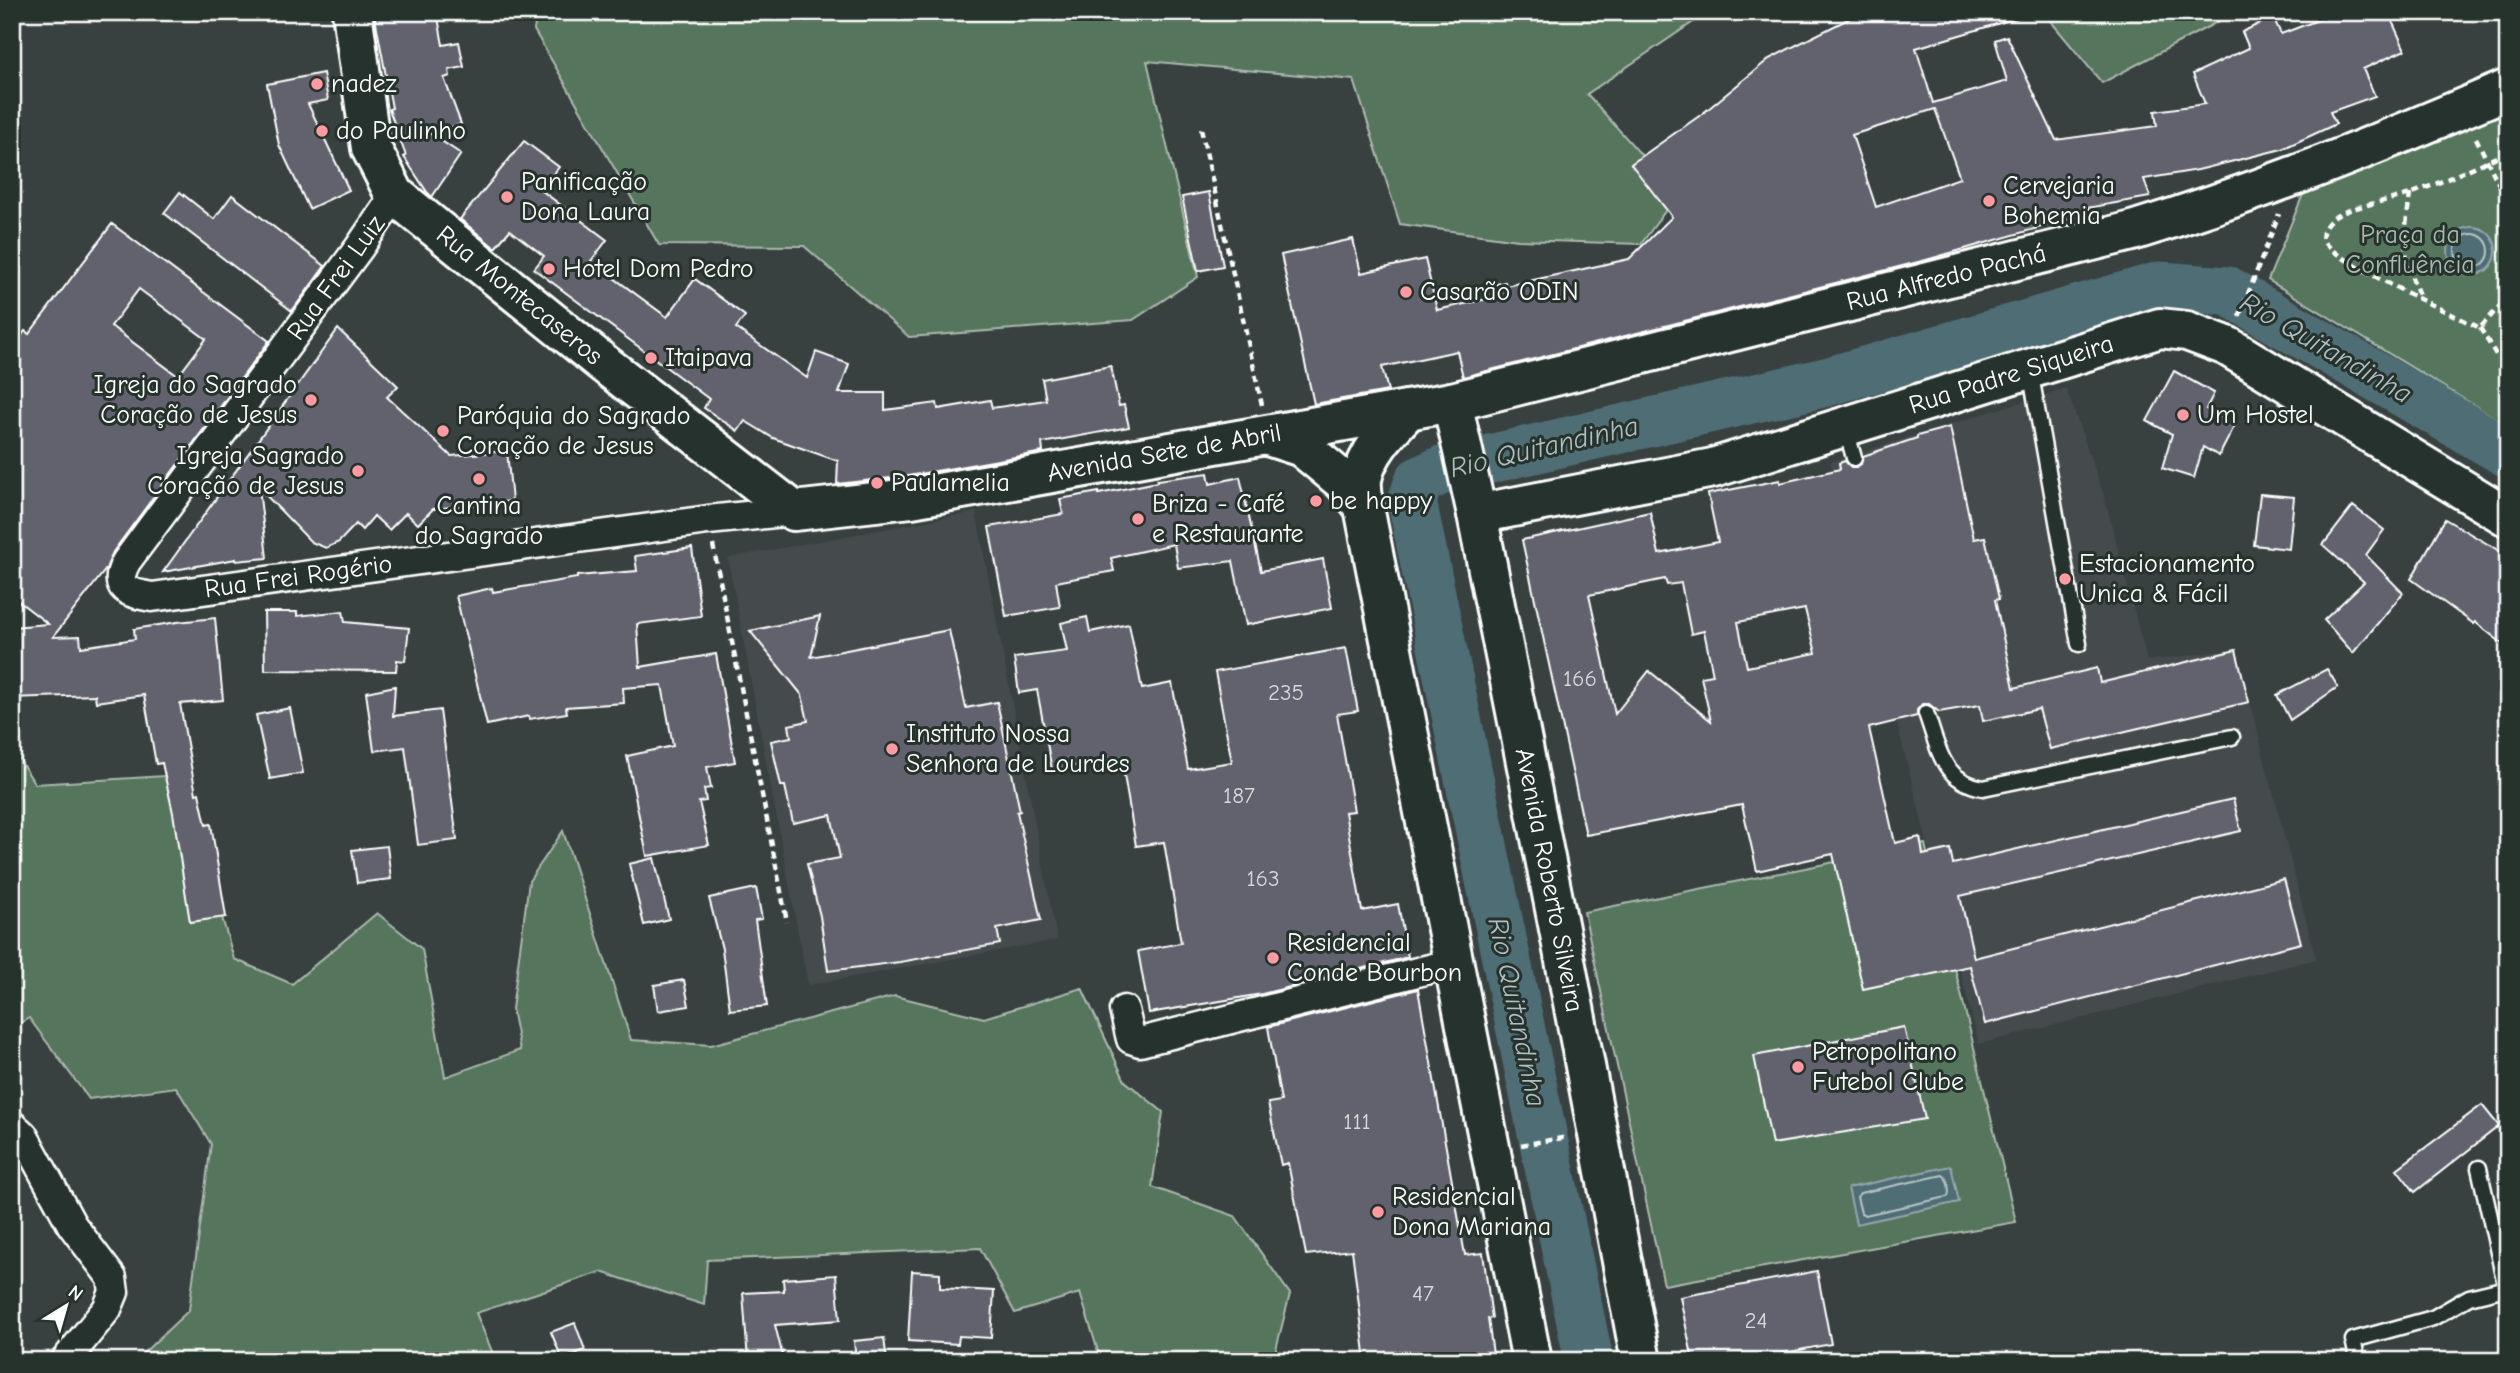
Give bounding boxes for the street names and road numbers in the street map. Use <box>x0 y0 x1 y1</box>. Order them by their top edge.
street label: Rua Frei Luiz <box>281 210 391 346</box>
street label: Rua Montecaseros <box>430 220 608 371</box>
street label: Rua Alfredo Pachá <box>1843 238 2049 317</box>
street label: Rua Padre Siqueira <box>1905 329 2117 421</box>
street label: Avenida Sete de Abril <box>1045 418 1284 489</box>
street label: Rua Frei Rogério <box>203 549 394 605</box>
street label: Avenida Roberto Silveira <box>1509 746 1590 1015</box>

